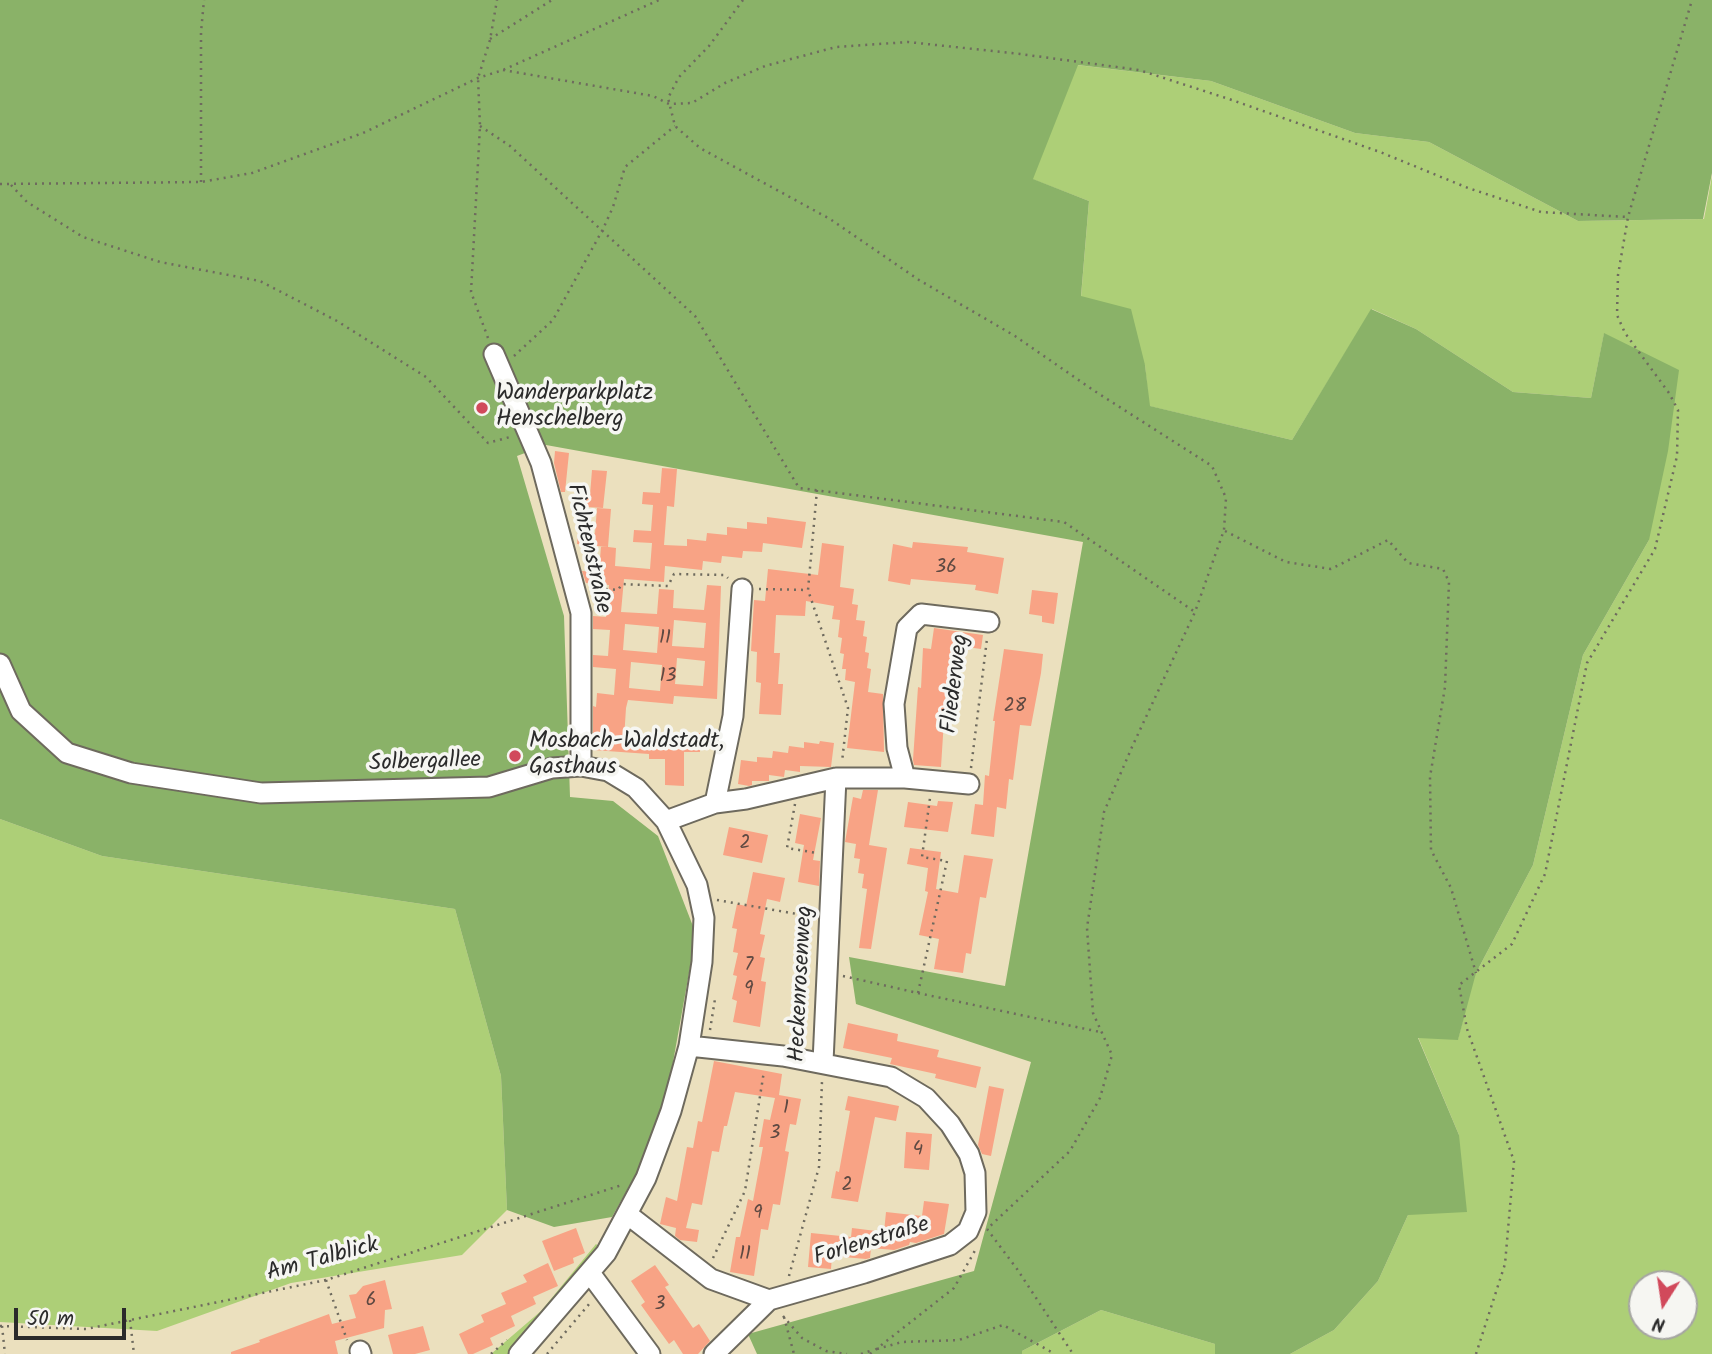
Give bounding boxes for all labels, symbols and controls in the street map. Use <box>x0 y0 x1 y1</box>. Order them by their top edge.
place label: Wanderparkplatz Henschelberg <box>496 381 653 435</box>
marker: Wanderparkplatz Henschelberg <box>474 400 490 416</box>
street label: Fichtenstraße <box>559 481 615 617</box>
house number: 36 <box>935 558 957 580</box>
house number: 11 <box>659 629 671 651</box>
street label: Fliederweg <box>937 633 977 735</box>
house number: 13 <box>660 667 676 689</box>
house number: 28 <box>1004 697 1026 719</box>
place label: Mosbach-Waldstadt, Gasthaus <box>529 729 724 783</box>
street label: Solbergallee <box>369 748 481 780</box>
marker: Mosbach-Waldstadt, Gasthaus <box>507 748 523 764</box>
house number: 2 <box>739 834 751 856</box>
street label: Heckenrosenweg <box>785 905 821 1063</box>
house number: 7 <box>745 956 753 978</box>
house number: 9 <box>744 980 754 1002</box>
house number: 1 <box>783 1099 789 1121</box>
house number: 3 <box>770 1124 780 1146</box>
house number: 4 <box>913 1140 923 1162</box>
house number: 2 <box>841 1176 853 1198</box>
house number: 9 <box>753 1204 763 1226</box>
street label: Forlenstraße <box>811 1212 933 1274</box>
street label: Am Talblick <box>264 1233 382 1289</box>
house number: 11 <box>739 1245 751 1267</box>
north arrow <box>1628 1270 1698 1340</box>
house number: 6 <box>366 1291 376 1313</box>
scale bar <box>18 1294 130 1338</box>
house number: 3 <box>655 1295 665 1317</box>
text: 50 m <box>27 1303 74 1336</box>
text: N <box>1650 1308 1668 1340</box>

